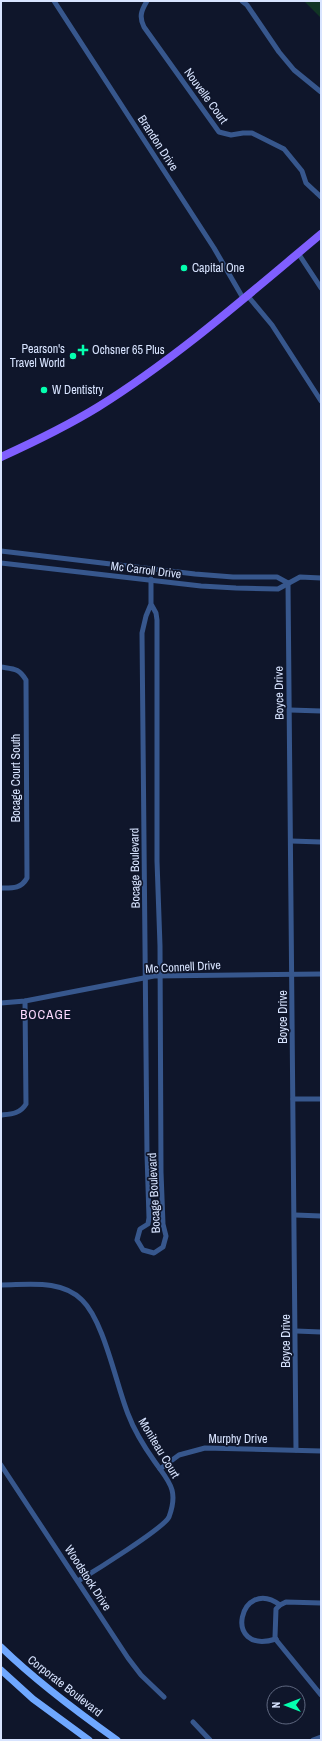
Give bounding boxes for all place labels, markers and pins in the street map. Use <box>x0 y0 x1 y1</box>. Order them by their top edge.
place label: Capital One <box>192 260 245 276</box>
marker: Capital One <box>179 263 189 273</box>
place label: Pearson's Travel World <box>10 341 65 371</box>
place label: Ochsner 65 Plus <box>92 342 165 358</box>
marker: Ochsner 65 Plus <box>77 344 89 356</box>
marker: Pearson's Travel World <box>68 351 78 361</box>
place label: W Dentistry <box>52 382 103 398</box>
marker: W Dentistry <box>39 385 49 395</box>

